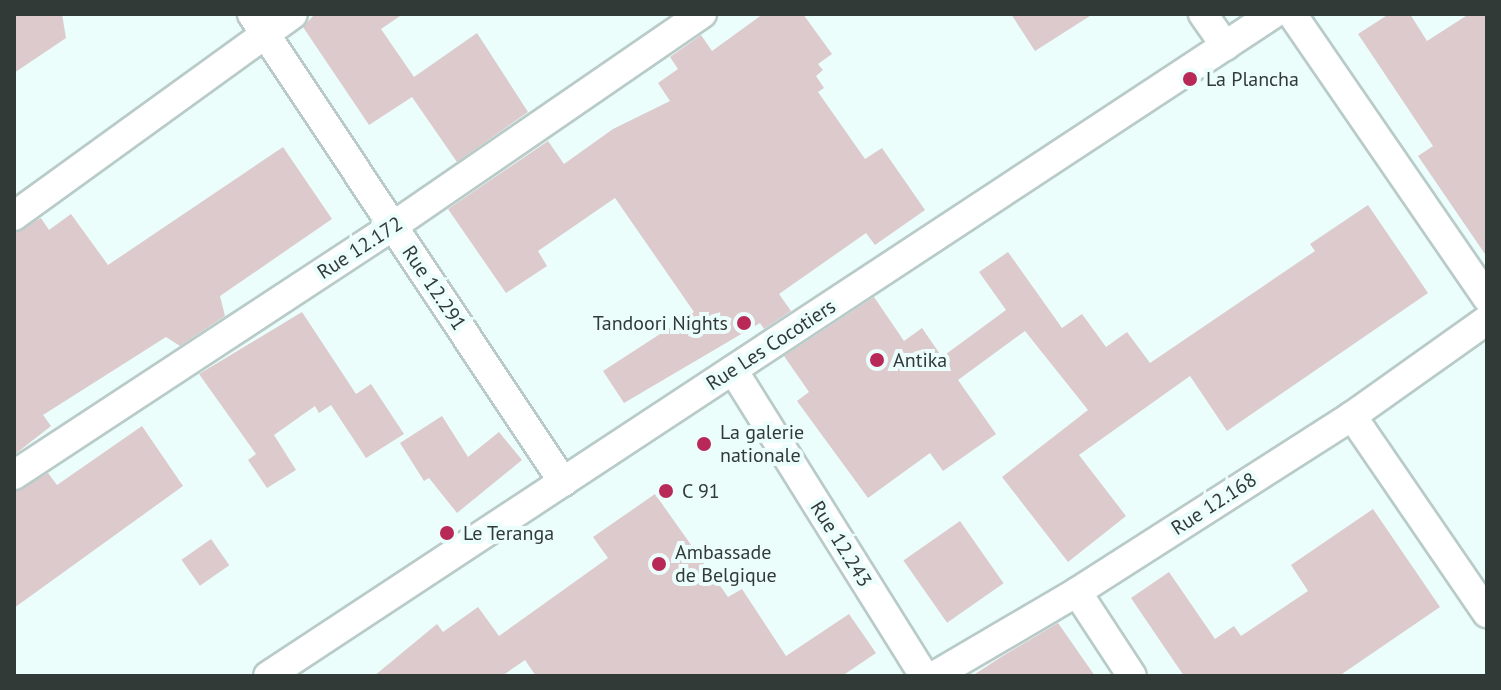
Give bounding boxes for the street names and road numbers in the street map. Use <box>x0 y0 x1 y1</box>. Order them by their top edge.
street label: Rue 12.172 <box>313 212 407 284</box>
street label: Rue 12.291 <box>397 241 471 335</box>
street label: Rue Les Cocotiers <box>702 294 840 396</box>
street label: Rue 12.168 <box>1167 468 1261 540</box>
street label: Rue 12.243 <box>805 497 877 591</box>

